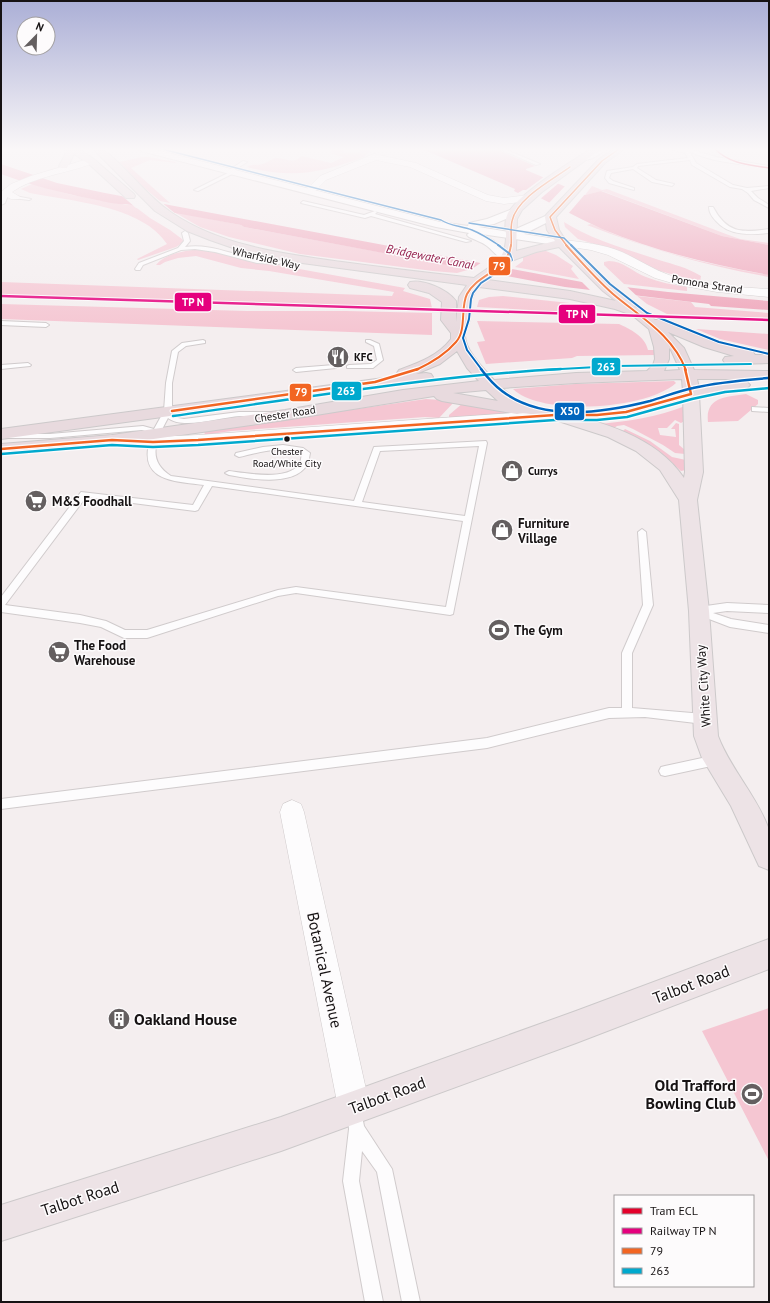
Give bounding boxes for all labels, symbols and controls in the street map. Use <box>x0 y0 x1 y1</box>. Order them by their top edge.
north arrow <box>16 16 56 56</box>
text: N <box>34 19 46 35</box>
water label: Bridgewater Canal <box>385 241 476 273</box>
street label: Wharfside Way <box>231 243 302 273</box>
line badge: 79 <box>488 256 511 276</box>
text: 79 <box>493 259 505 273</box>
street label: Pomona Strand <box>671 271 744 297</box>
line badge: TP N <box>174 292 212 312</box>
text: TP N <box>182 295 204 309</box>
line badge: TP N <box>558 304 596 324</box>
text: TP N <box>566 307 588 321</box>
restaurant icon: KFC <box>325 344 351 370</box>
place label: KFC <box>354 350 373 364</box>
line badge: 263 <box>591 357 621 376</box>
text: 263 <box>597 360 615 374</box>
line badge: 263 <box>331 381 362 401</box>
line badge: 79 <box>289 383 312 402</box>
text: 263 <box>337 384 355 398</box>
text: 79 <box>295 385 307 399</box>
street label: Chester Road <box>253 402 317 426</box>
line badge: X50 <box>554 402 585 421</box>
text: X50 <box>560 404 580 418</box>
marker: Chester Road/White City <box>282 434 292 444</box>
place label: Chester Road/White City <box>253 445 322 470</box>
shop icon: Currys <box>499 458 525 484</box>
place label: Currys <box>528 464 558 478</box>
supermarket icon: M&S Foodhall <box>23 488 49 514</box>
place label: M&S Foodhall <box>52 493 132 510</box>
place label: Furniture Village <box>517 515 570 547</box>
shop icon: Furniture Village <box>489 517 515 543</box>
sports icon: The Gym <box>486 617 512 643</box>
place label: The Gym <box>514 622 563 639</box>
place label: The Food Warehouse <box>74 637 136 669</box>
supermarket icon: The Food Warehouse <box>46 639 72 665</box>
street label: White City Way <box>692 644 715 728</box>
street label: Botanical Avenue <box>303 910 347 1030</box>
street label: Talbot Road <box>650 960 732 1008</box>
building icon: Oakland House <box>106 1006 132 1032</box>
place label: Oakland House <box>134 1009 237 1029</box>
street label: Talbot Road <box>346 1072 428 1118</box>
place label: Old Trafford Bowling Club <box>646 1075 736 1113</box>
sports icon: Old Trafford Bowling Club <box>739 1081 765 1107</box>
street label: Talbot Road <box>39 1176 121 1220</box>
legend <box>614 1195 754 1287</box>
text: Tram ECL <box>650 1203 698 1218</box>
text: Railway TP N <box>650 1223 717 1238</box>
text: 79 <box>650 1243 663 1258</box>
text: 263 <box>650 1263 670 1278</box>

